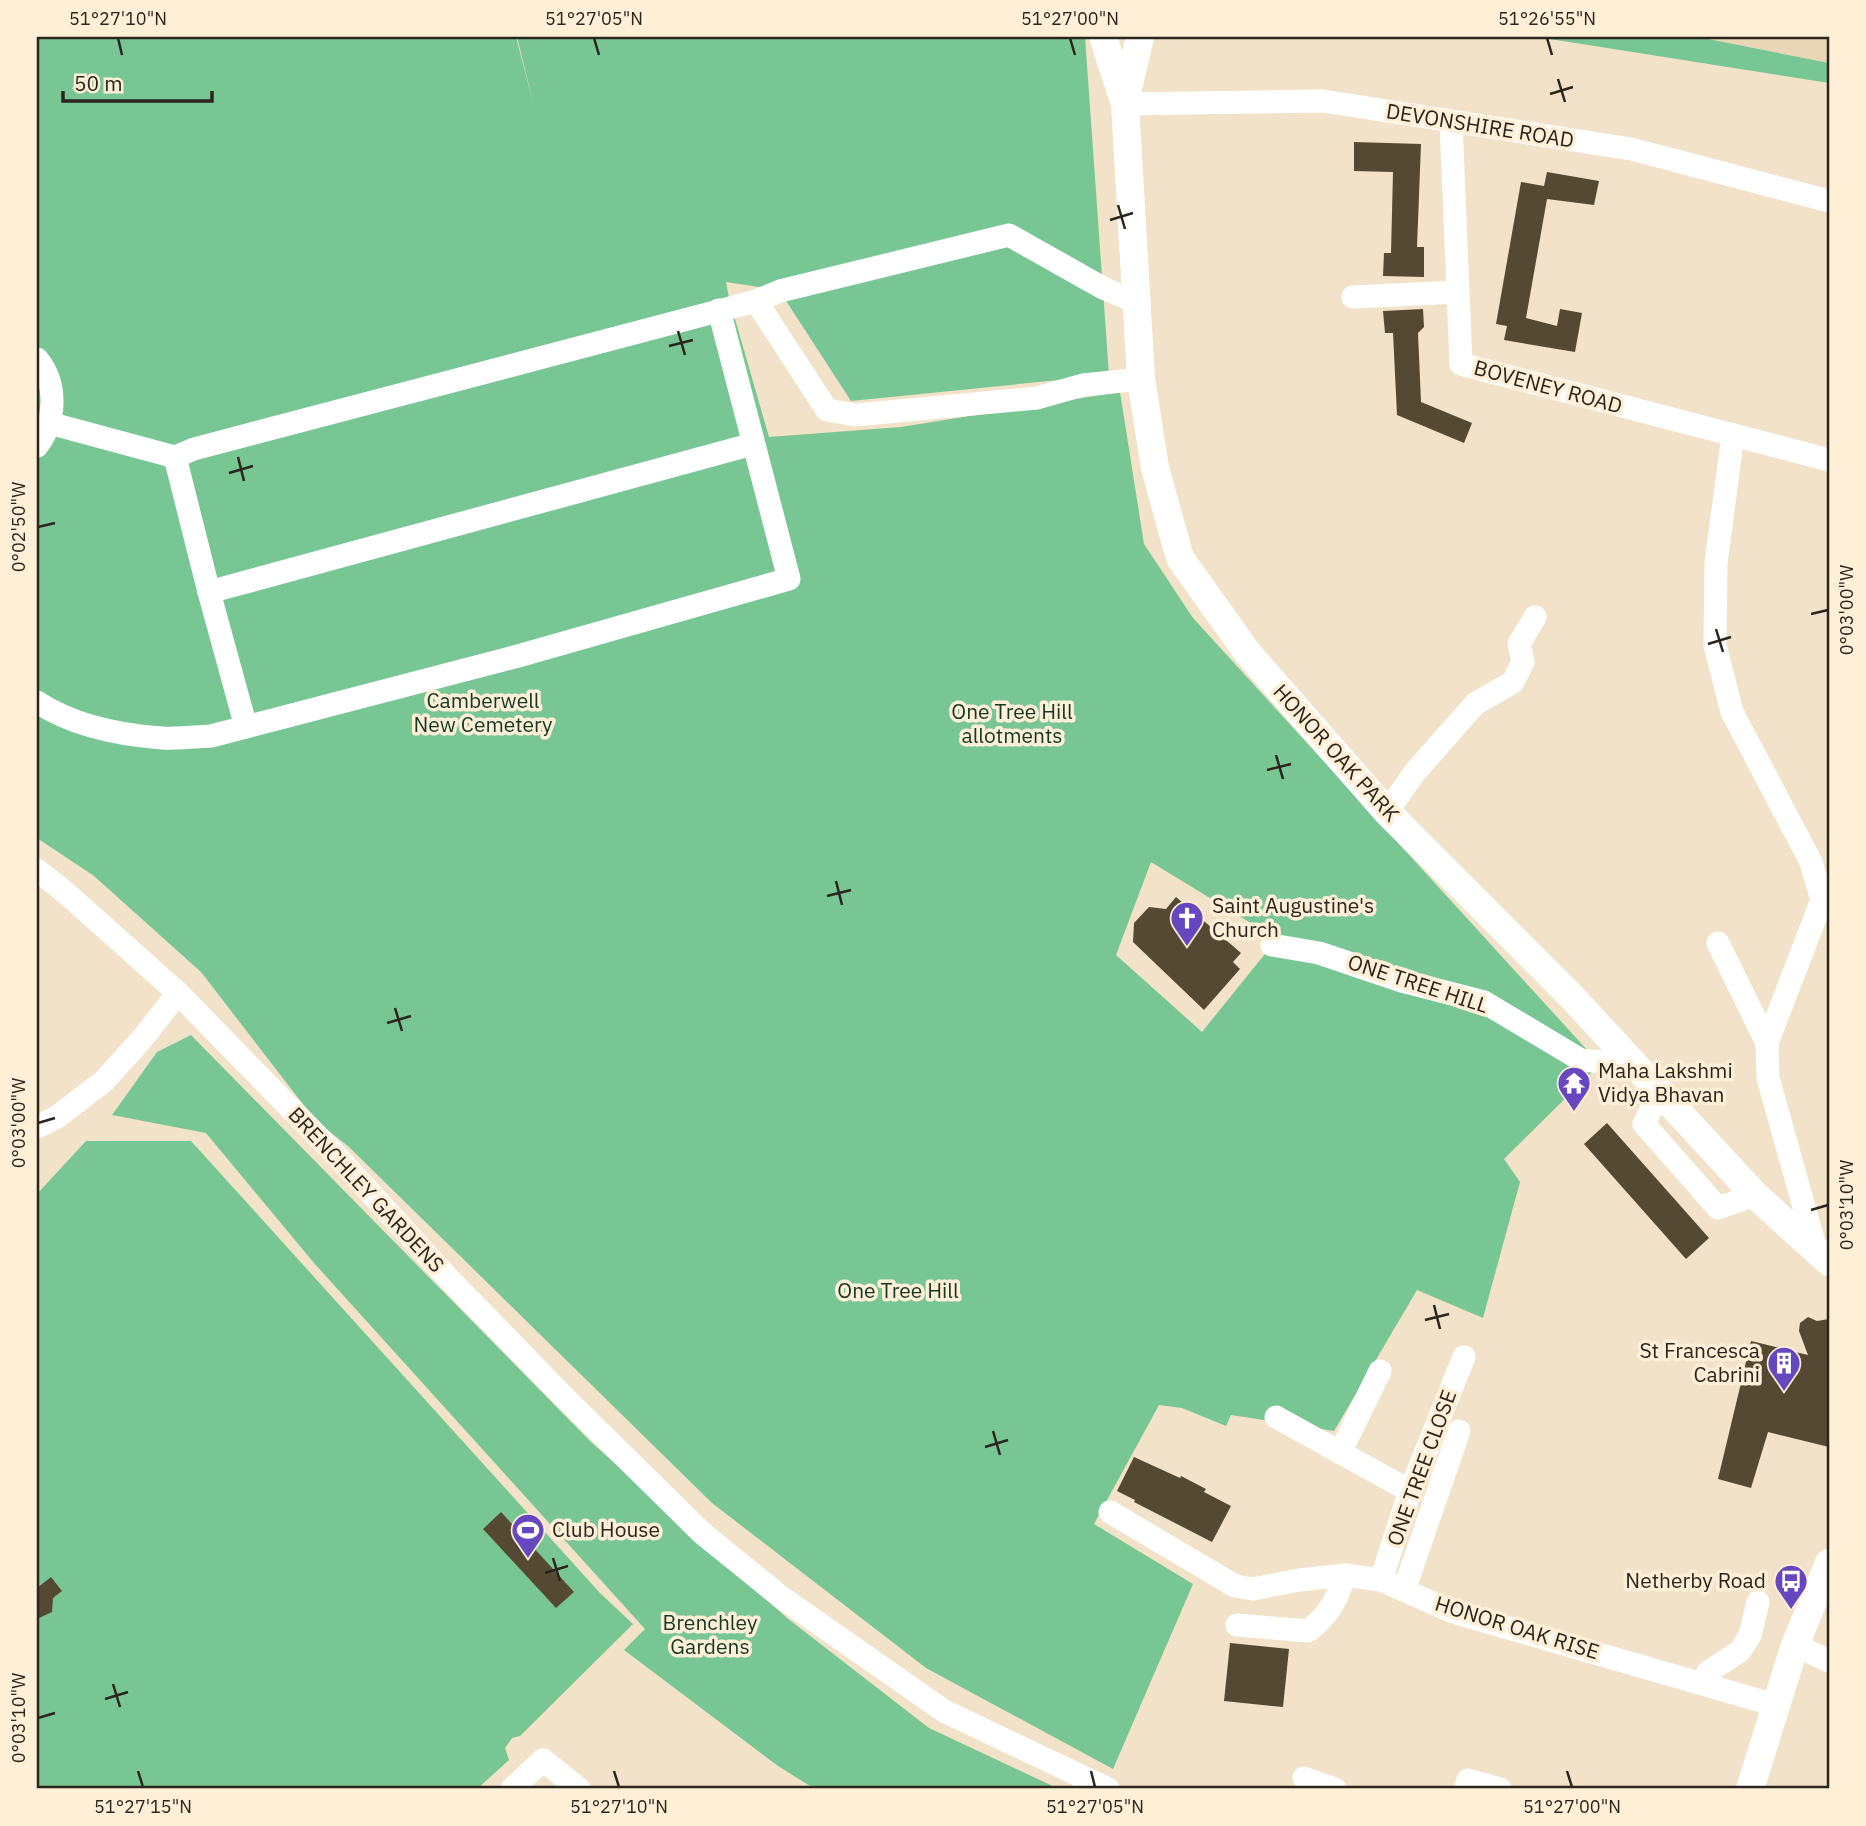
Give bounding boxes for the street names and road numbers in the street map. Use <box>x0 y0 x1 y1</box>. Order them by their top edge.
street label: DEVONSHIRE ROAD <box>1384 96 1576 154</box>
street label: BOVENEY ROAD <box>1471 353 1626 419</box>
street label: HONOR OAK PARK <box>1267 678 1406 827</box>
street label: ONE TREE HILL <box>1345 947 1492 1019</box>
street label: BRENCHLEY GARDENS <box>283 1101 451 1278</box>
street label: ONE TREE CLOSE <box>1380 1386 1462 1550</box>
street label: HONOR OAK RISE <box>1432 1589 1603 1665</box>

